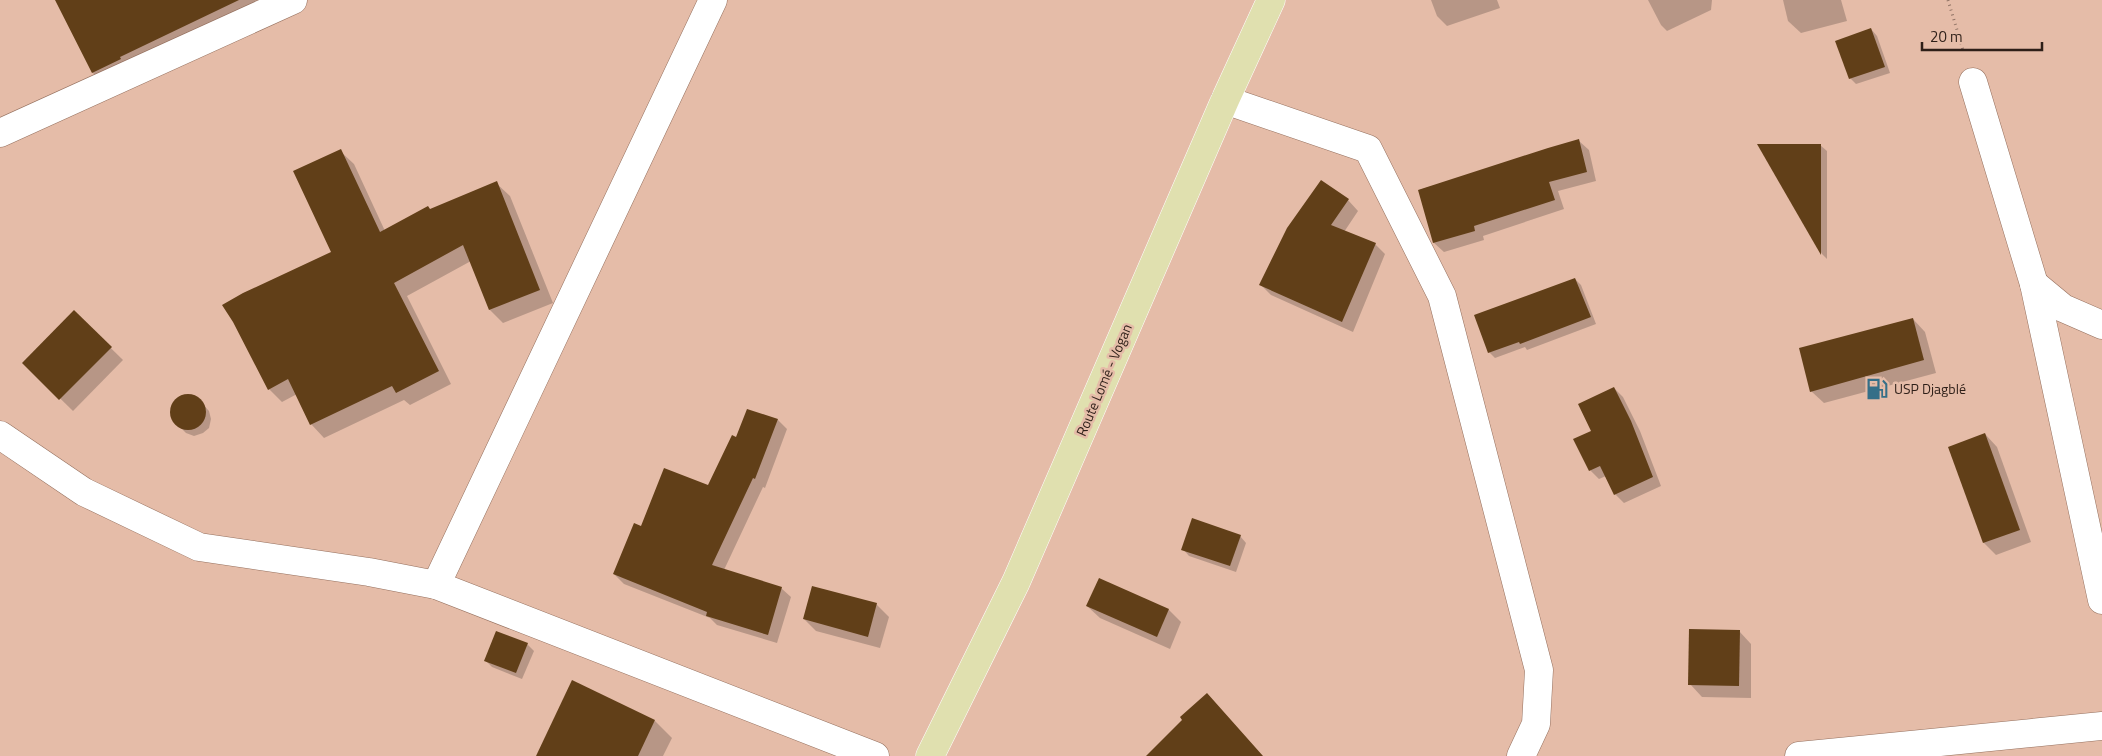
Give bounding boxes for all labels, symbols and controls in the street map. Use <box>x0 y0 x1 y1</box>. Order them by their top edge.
scale bar <box>1922 20 2042 52</box>
text: 20 m <box>1930 25 1963 48</box>
street label: Route Lomé - Vogan <box>1070 320 1137 439</box>
fuel station icon: USP Djagblé <box>1864 376 1890 402</box>
place label: USP Djagblé <box>1894 378 1966 399</box>

